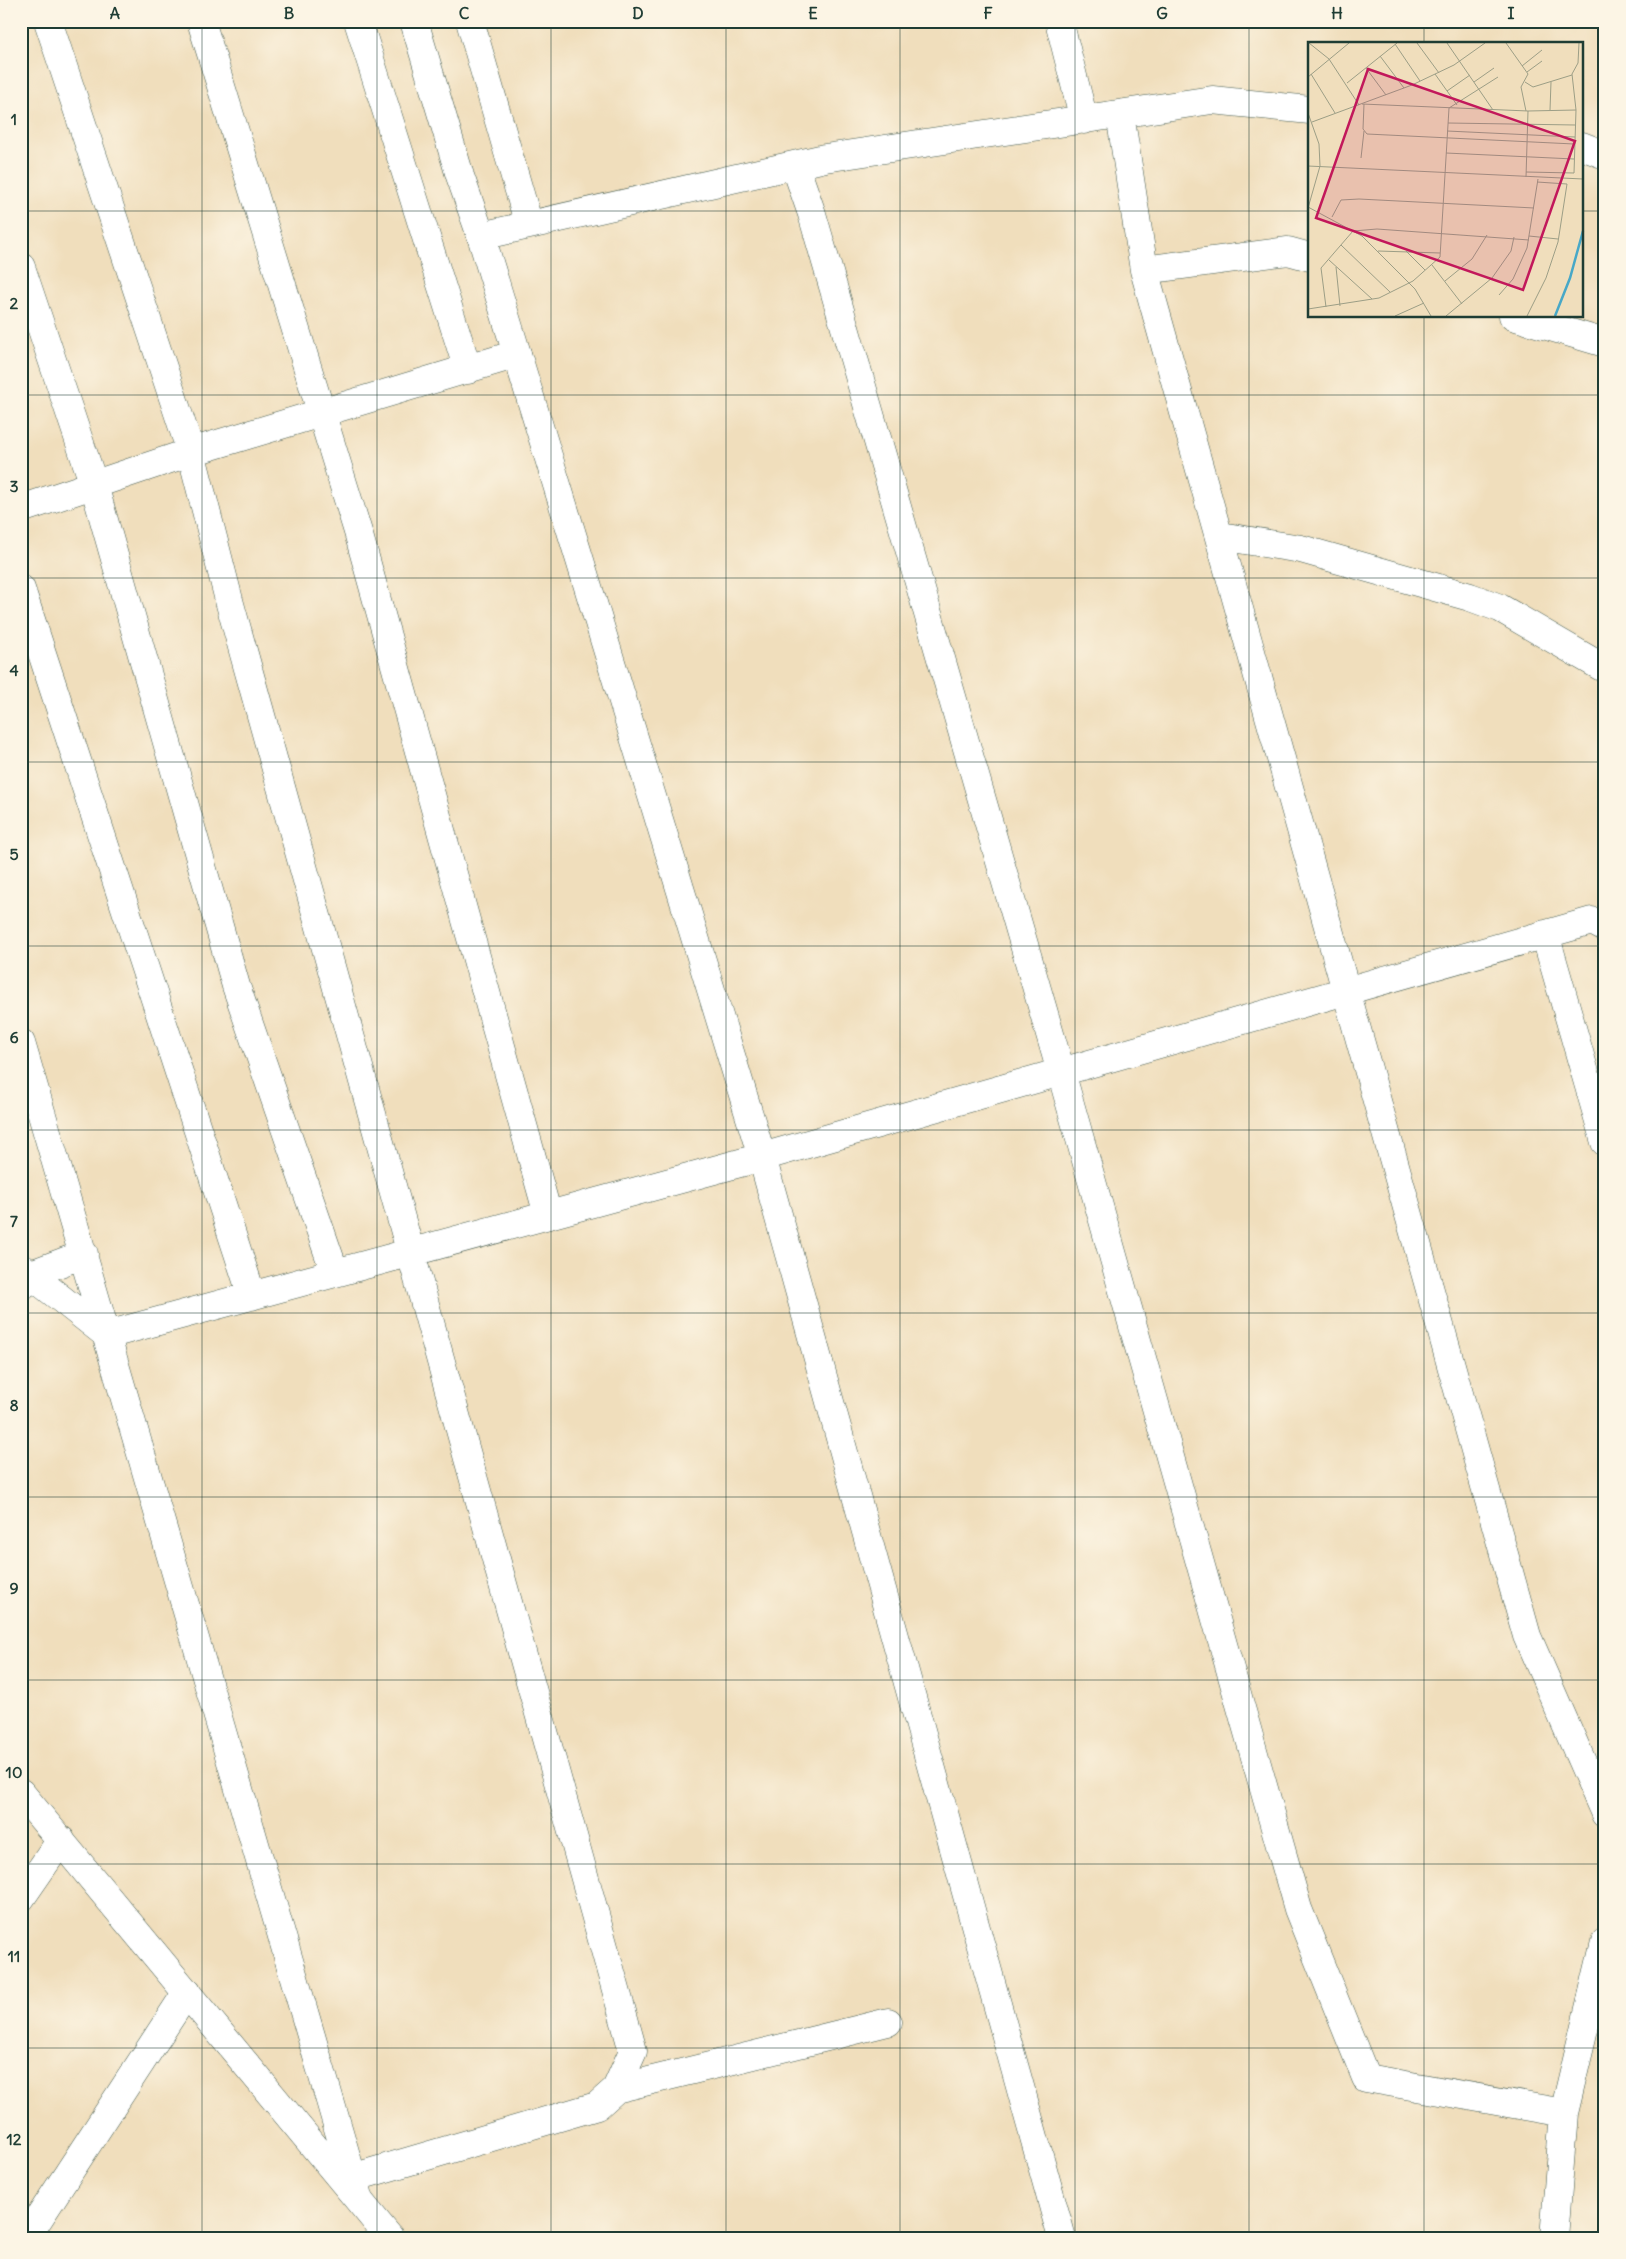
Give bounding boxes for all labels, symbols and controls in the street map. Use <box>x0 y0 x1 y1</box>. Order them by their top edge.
text: A <box>110 3 120 23</box>
text: B <box>284 3 295 23</box>
text: C <box>459 3 470 23</box>
text: D <box>632 3 644 23</box>
text: E <box>808 3 818 23</box>
text: F <box>983 3 993 23</box>
text: G <box>1156 3 1168 23</box>
text: H <box>1331 3 1343 23</box>
text: I <box>1508 3 1515 23</box>
inset map <box>1308 42 1584 318</box>
text: 1 <box>11 109 17 129</box>
text: 2 <box>10 293 19 313</box>
text: 3 <box>9 476 19 496</box>
text: 4 <box>9 660 19 680</box>
text: 5 <box>9 844 19 864</box>
text: 6 <box>9 1027 19 1047</box>
text: 7 <box>10 1211 18 1231</box>
text: 8 <box>9 1395 19 1415</box>
text: 9 <box>9 1578 19 1598</box>
text: 10 <box>6 1762 22 1782</box>
text: 11 <box>8 1946 20 1966</box>
text: 12 <box>6 2129 22 2149</box>

